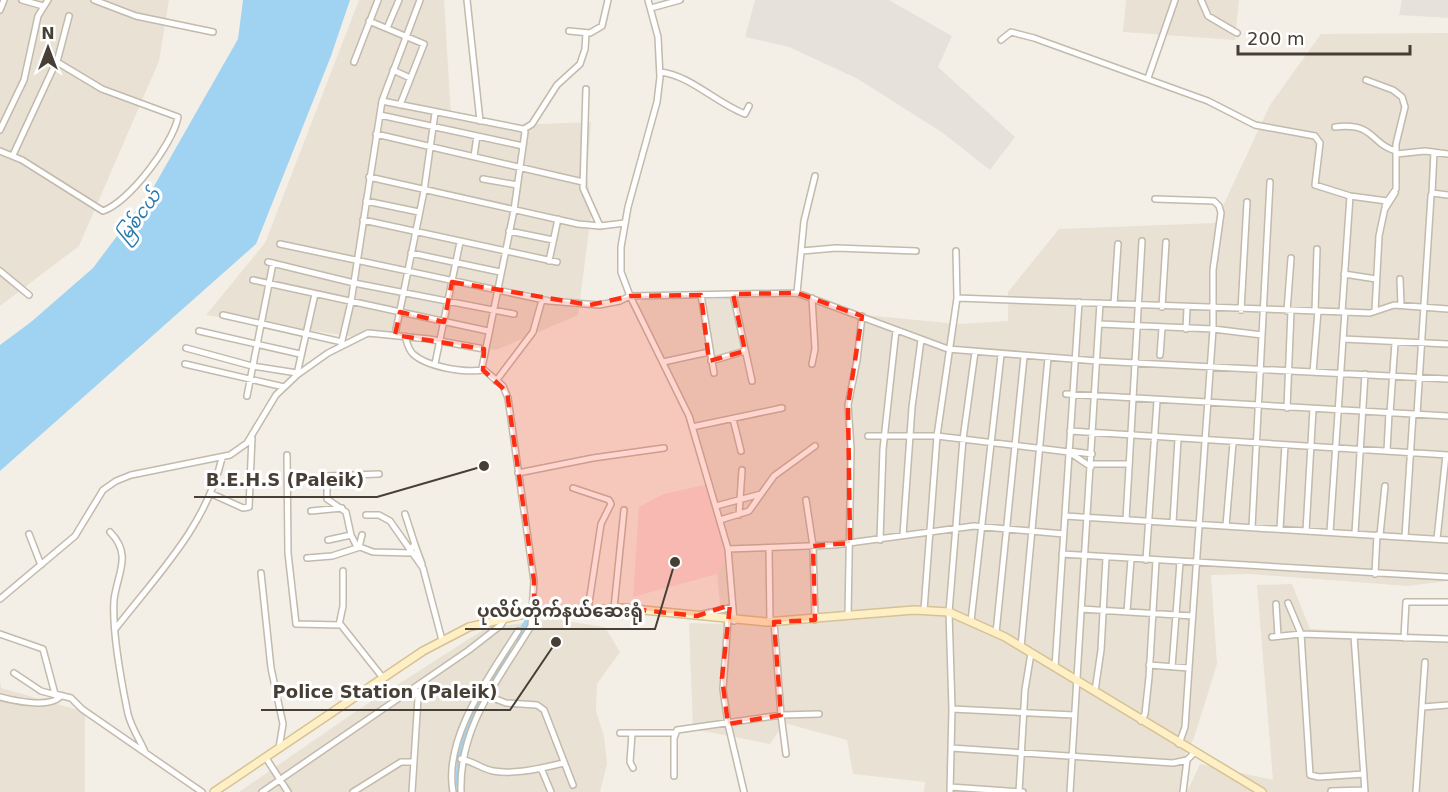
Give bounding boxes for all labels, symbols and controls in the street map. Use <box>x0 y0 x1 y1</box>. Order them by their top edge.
north arrow <box>18 18 78 78</box>
scale bar <box>1238 18 1410 56</box>
text: N <box>41 24 55 43</box>
text: 200 m <box>1247 28 1305 49</box>
water label: မြစ်ငယ် <box>111 182 170 249</box>
callout: B.E.H.S (Paleik) <box>194 461 377 497</box>
text: B.E.H.S (Paleik) <box>206 469 364 490</box>
callout: ပုလိပ်တိုက်နယ်ဆေးရုံ <box>465 593 655 629</box>
text: ပုလိပ်တိုက်နယ်ဆေးရုံ <box>477 599 643 625</box>
callout: Police Station (Paleik) <box>261 674 510 710</box>
text: Police Station (Paleik) <box>273 681 497 702</box>

